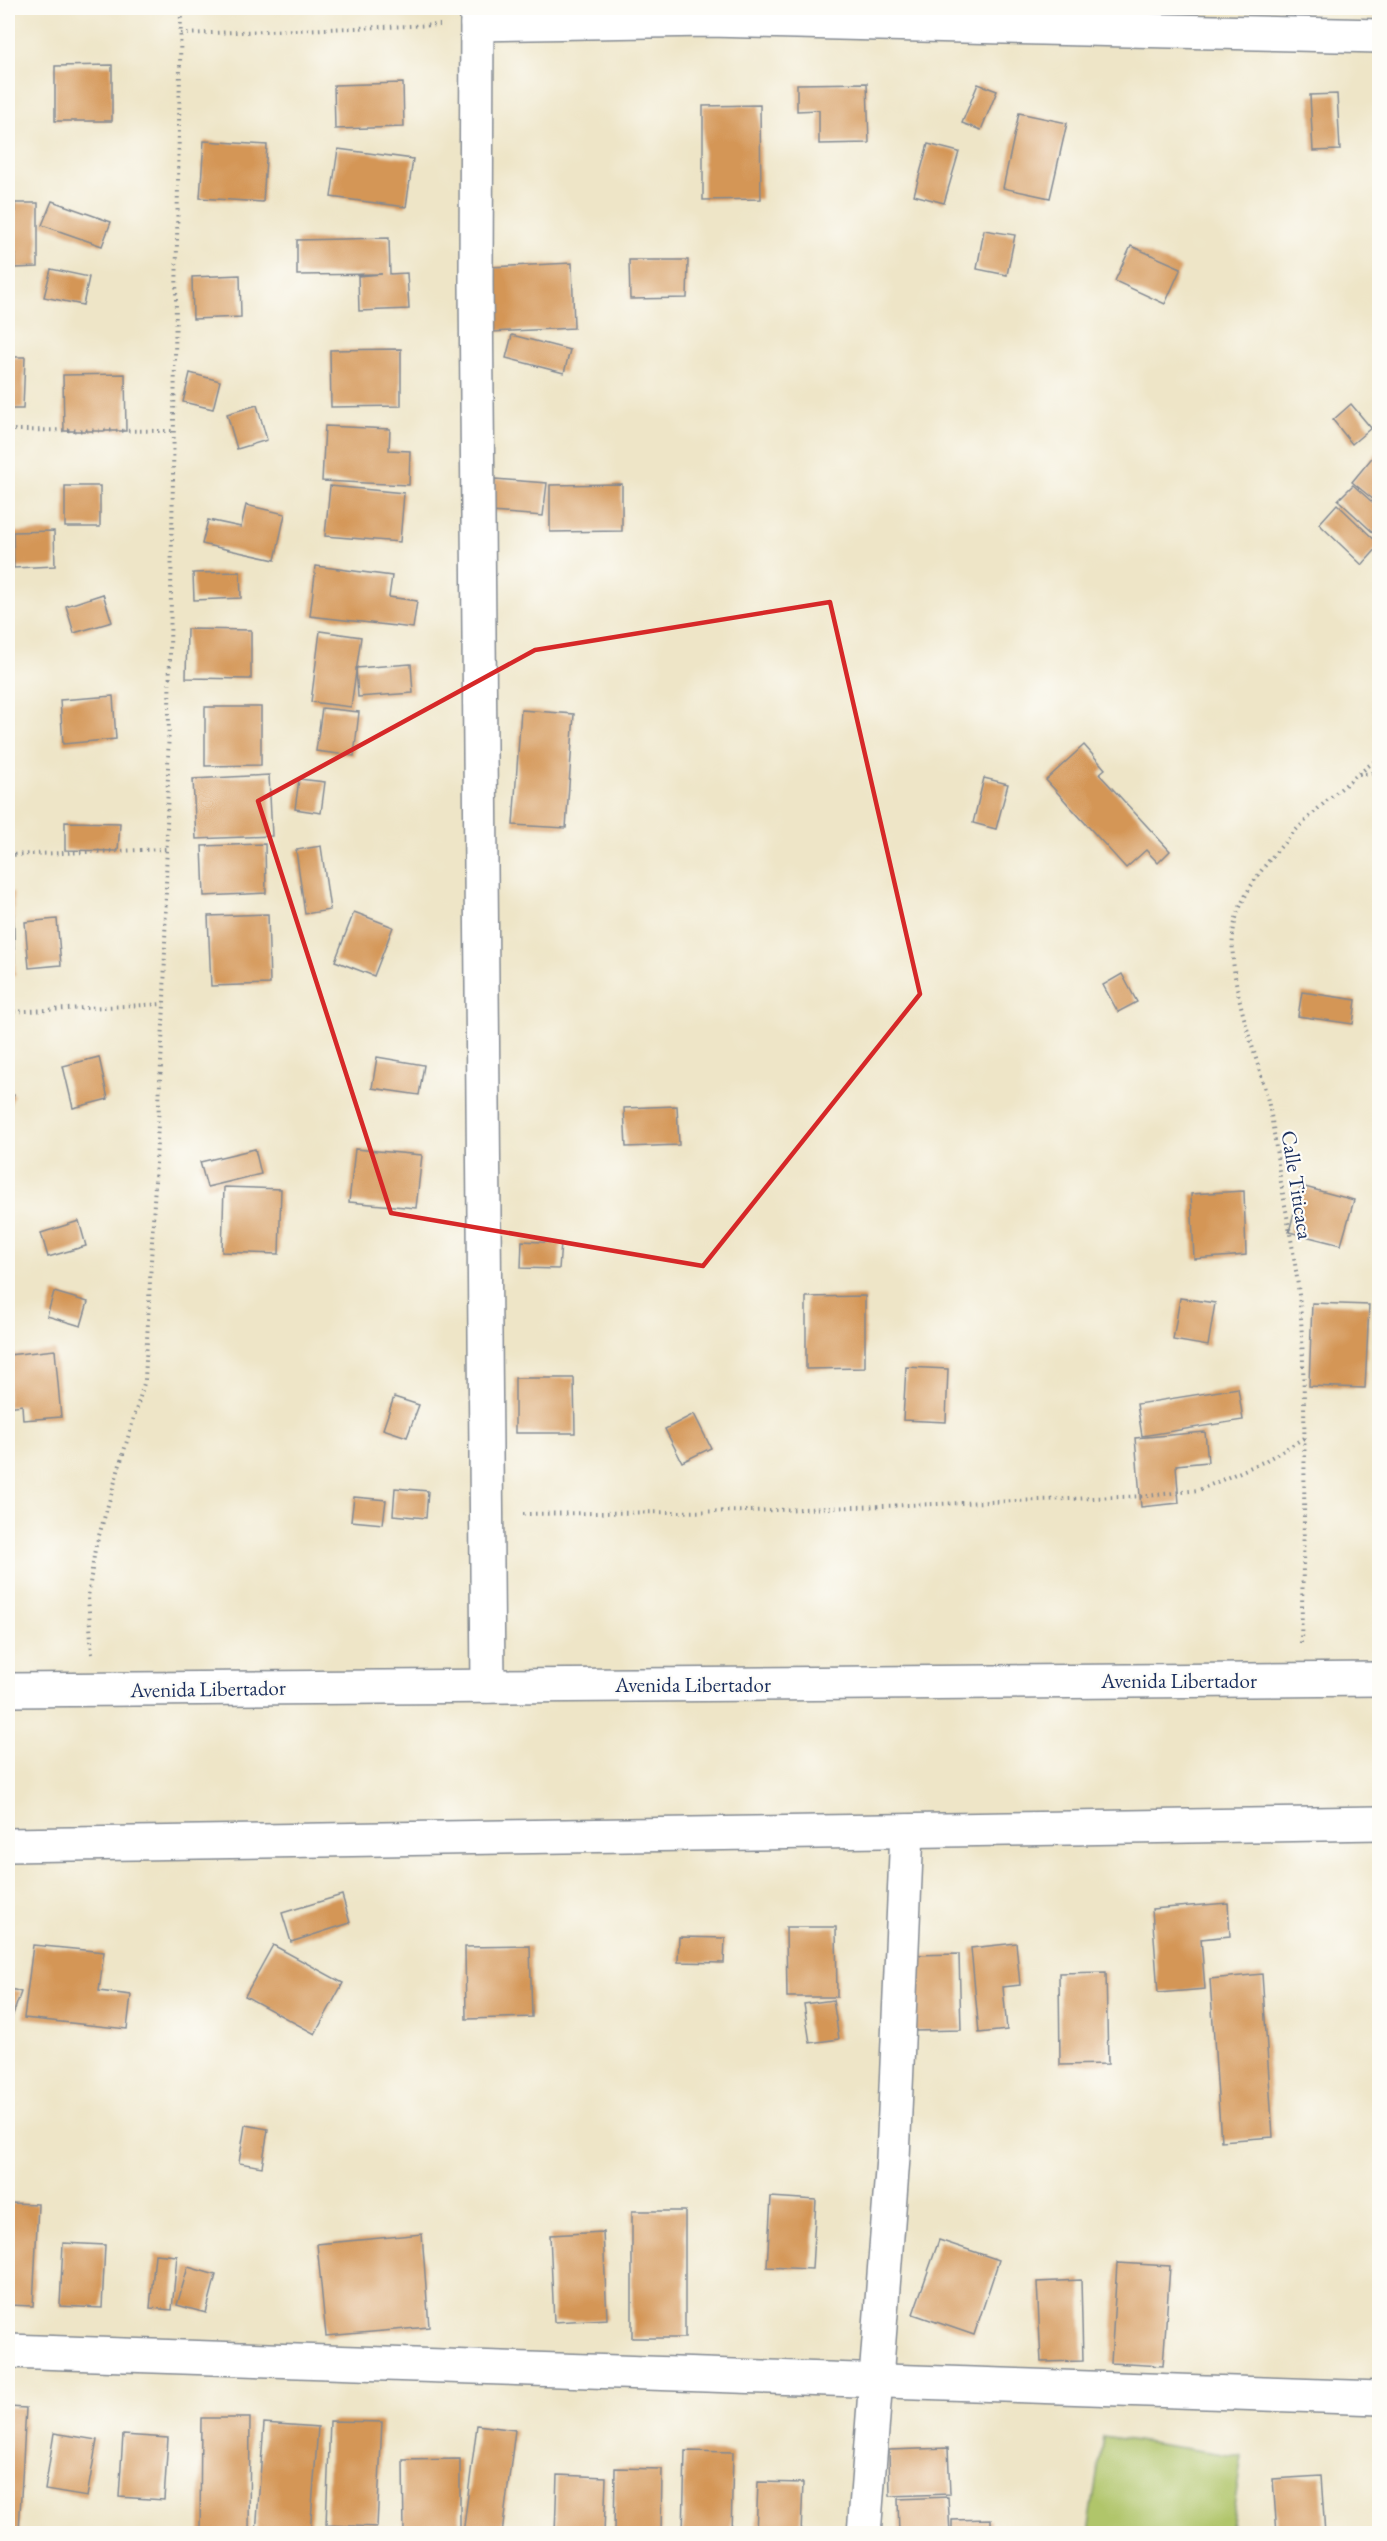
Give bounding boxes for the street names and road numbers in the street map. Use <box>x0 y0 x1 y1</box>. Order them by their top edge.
street label: Calle Titicaca <box>1276 1129 1320 1242</box>
street label: Avenida Libertador <box>1100 1667 1257 1694</box>
street label: Avenida Libertador <box>614 1671 771 1698</box>
street label: Avenida Libertador <box>129 1674 286 1703</box>

